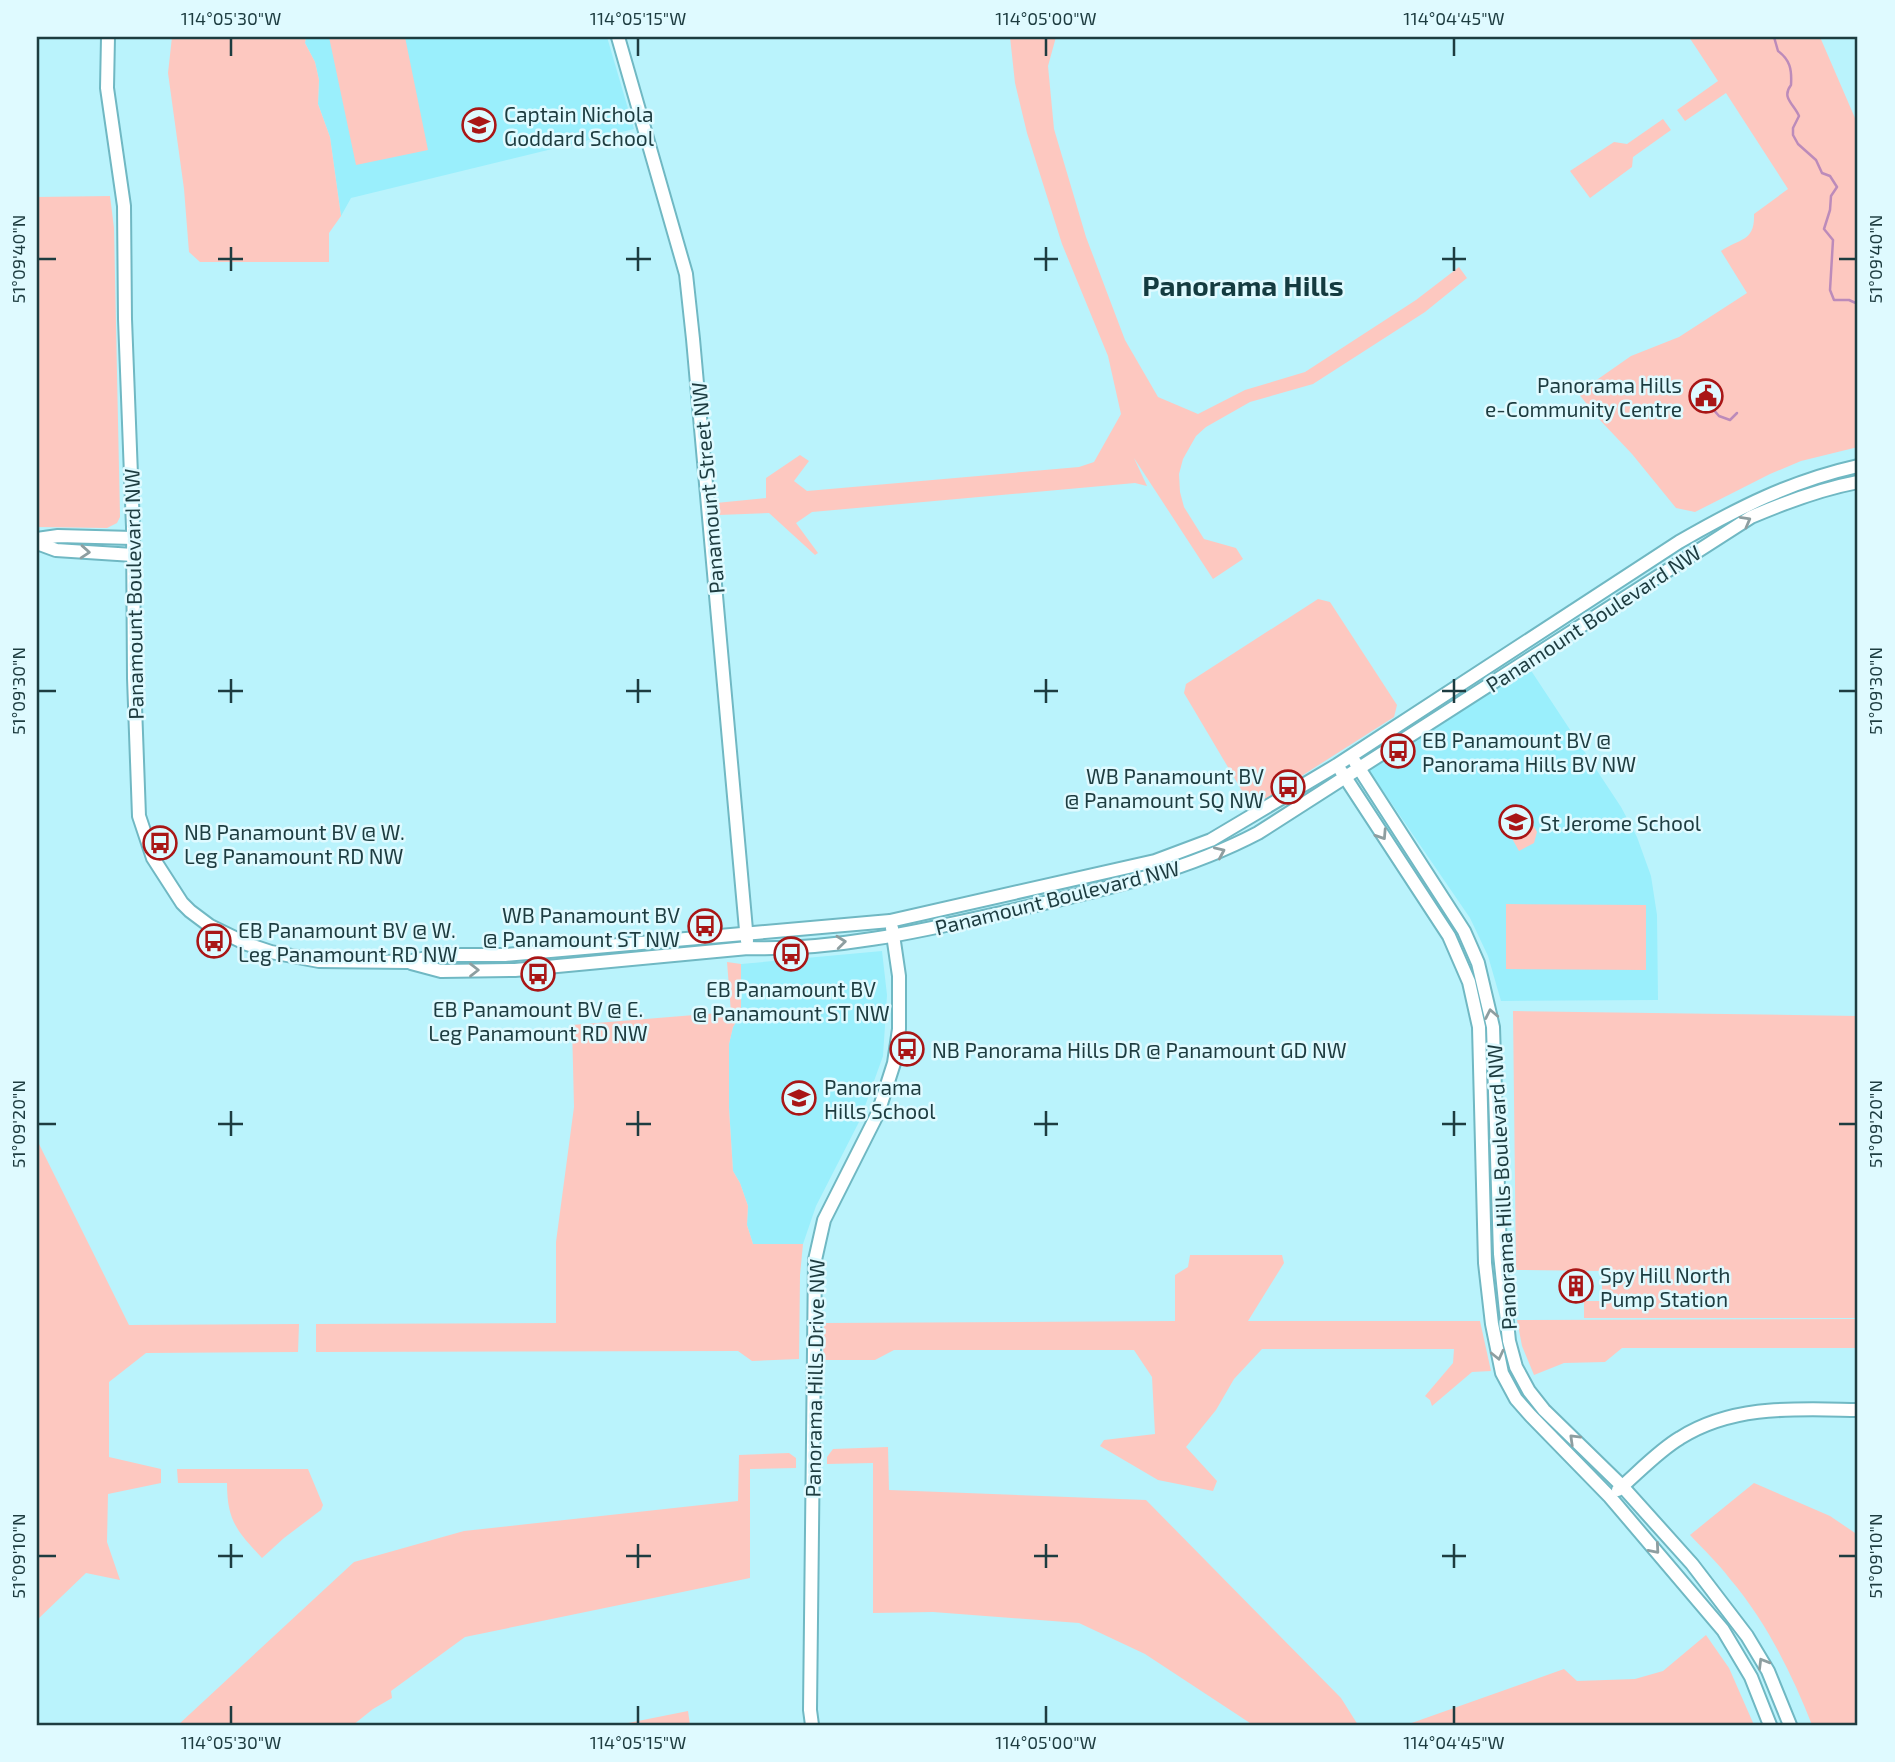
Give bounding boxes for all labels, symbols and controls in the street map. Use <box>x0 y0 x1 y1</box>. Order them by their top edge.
text: 114°05'30"W <box>181 7 281 29</box>
text: 114°05'15"W <box>590 7 686 29</box>
text: 114°05'00"W <box>995 7 1097 29</box>
text: 114°04'45"W <box>1403 7 1505 29</box>
place label: Captain Nichola Goddard School <box>504 101 655 150</box>
school or university icon: Captain Nichola Goddard School <box>460 106 498 144</box>
text: 51°09'40"N <box>7 215 29 303</box>
text: 51°09'40"N <box>1864 215 1886 303</box>
district label: Panorama Hills <box>1142 268 1344 302</box>
place label: Panorama Hills e-Community Centre <box>1485 372 1682 421</box>
public building icon: Panorama Hills e-Community Centre <box>1687 377 1725 415</box>
street label: Panamount Street NW <box>685 381 729 595</box>
street label: Panamount Boulevard NW <box>118 468 148 720</box>
one-way arrow <box>1739 516 1752 529</box>
street label: Panamount Boulevard NW <box>1481 539 1705 697</box>
one-way arrow <box>79 544 90 559</box>
text: 51°09'30"N <box>7 647 29 735</box>
text: 51°09'30"N <box>1864 647 1886 735</box>
place label: EB Panamount BV @ Panorama Hills BV NW <box>1422 727 1636 776</box>
bus stop icon: EB Panamount BV @ Panorama Hills BV NW <box>1379 732 1417 770</box>
place label: WB Panamount BV @ Panamount SQ NW <box>1064 763 1264 813</box>
bus stop icon: WB Panamount BV @ Panamount SQ NW <box>1269 768 1307 806</box>
school or university icon: St Jerome School <box>1497 803 1535 841</box>
place label: St Jerome School <box>1540 810 1702 835</box>
place label: NB Panamount BV @ W. Leg Panamount RD NW <box>184 819 405 868</box>
bus stop icon: NB Panamount BV @ W. Leg Panamount RD NW <box>141 824 179 862</box>
one-way arrow <box>1374 827 1387 840</box>
one-way arrow <box>1212 846 1225 860</box>
street label: Panamount Boulevard NW <box>932 854 1182 940</box>
place label: WB Panamount BV @ Panamount ST NW <box>483 902 680 951</box>
bus stop icon: WB Panamount BV @ Panamount ST NW <box>686 907 724 945</box>
place label: EB Panamount BV @ W. Leg Panamount RD NW <box>238 917 458 966</box>
bus stop icon: EB Panamount BV @ W. Leg Panamount RD NW <box>195 922 233 960</box>
bus stop icon: EB Panamount BV @ Panamount ST NW <box>772 935 810 973</box>
one-way arrow <box>835 935 846 950</box>
bus stop icon: EB Panamount BV @ E. Leg Panamount RD NW <box>519 955 557 993</box>
one-way arrow <box>469 962 480 978</box>
place label: EB Panamount BV @ Panamount ST NW <box>692 976 890 1025</box>
place label: EB Panamount BV @ E. Leg Panamount RD NW <box>428 996 648 1045</box>
one-way arrow <box>1484 1008 1499 1020</box>
bus stop icon: NB Panorama Hills DR @ Panamount GD NW <box>888 1030 926 1068</box>
place label: NB Panorama Hills DR @ Panamount GD NW <box>932 1037 1347 1062</box>
street label: Panorama Hills Boulevard NW <box>1481 1043 1521 1331</box>
place label: Panorama Hills School <box>824 1074 936 1123</box>
school or university icon: Panorama Hills School <box>780 1079 818 1117</box>
text: 51°09'20"N <box>7 1080 29 1168</box>
text: 51°09'20"N <box>1864 1080 1886 1168</box>
street label: Panorama Hills Drive NW <box>799 1258 829 1498</box>
place label: Spy Hill North Pump Station <box>1600 1262 1730 1311</box>
building icon: Spy Hill North Pump Station <box>1557 1267 1595 1305</box>
one-way arrow <box>1490 1349 1504 1361</box>
one-way arrow <box>1569 1434 1582 1447</box>
text: 51°09'10"N <box>7 1513 29 1599</box>
text: 51°09'10"N <box>1864 1513 1886 1599</box>
one-way arrow <box>1647 1540 1659 1553</box>
one-way arrow <box>1758 1657 1771 1670</box>
text: 114°05'30"W <box>181 1731 281 1753</box>
text: 114°05'15"W <box>590 1731 686 1753</box>
text: 114°05'00"W <box>995 1731 1097 1753</box>
text: 114°04'45"W <box>1403 1731 1505 1753</box>

